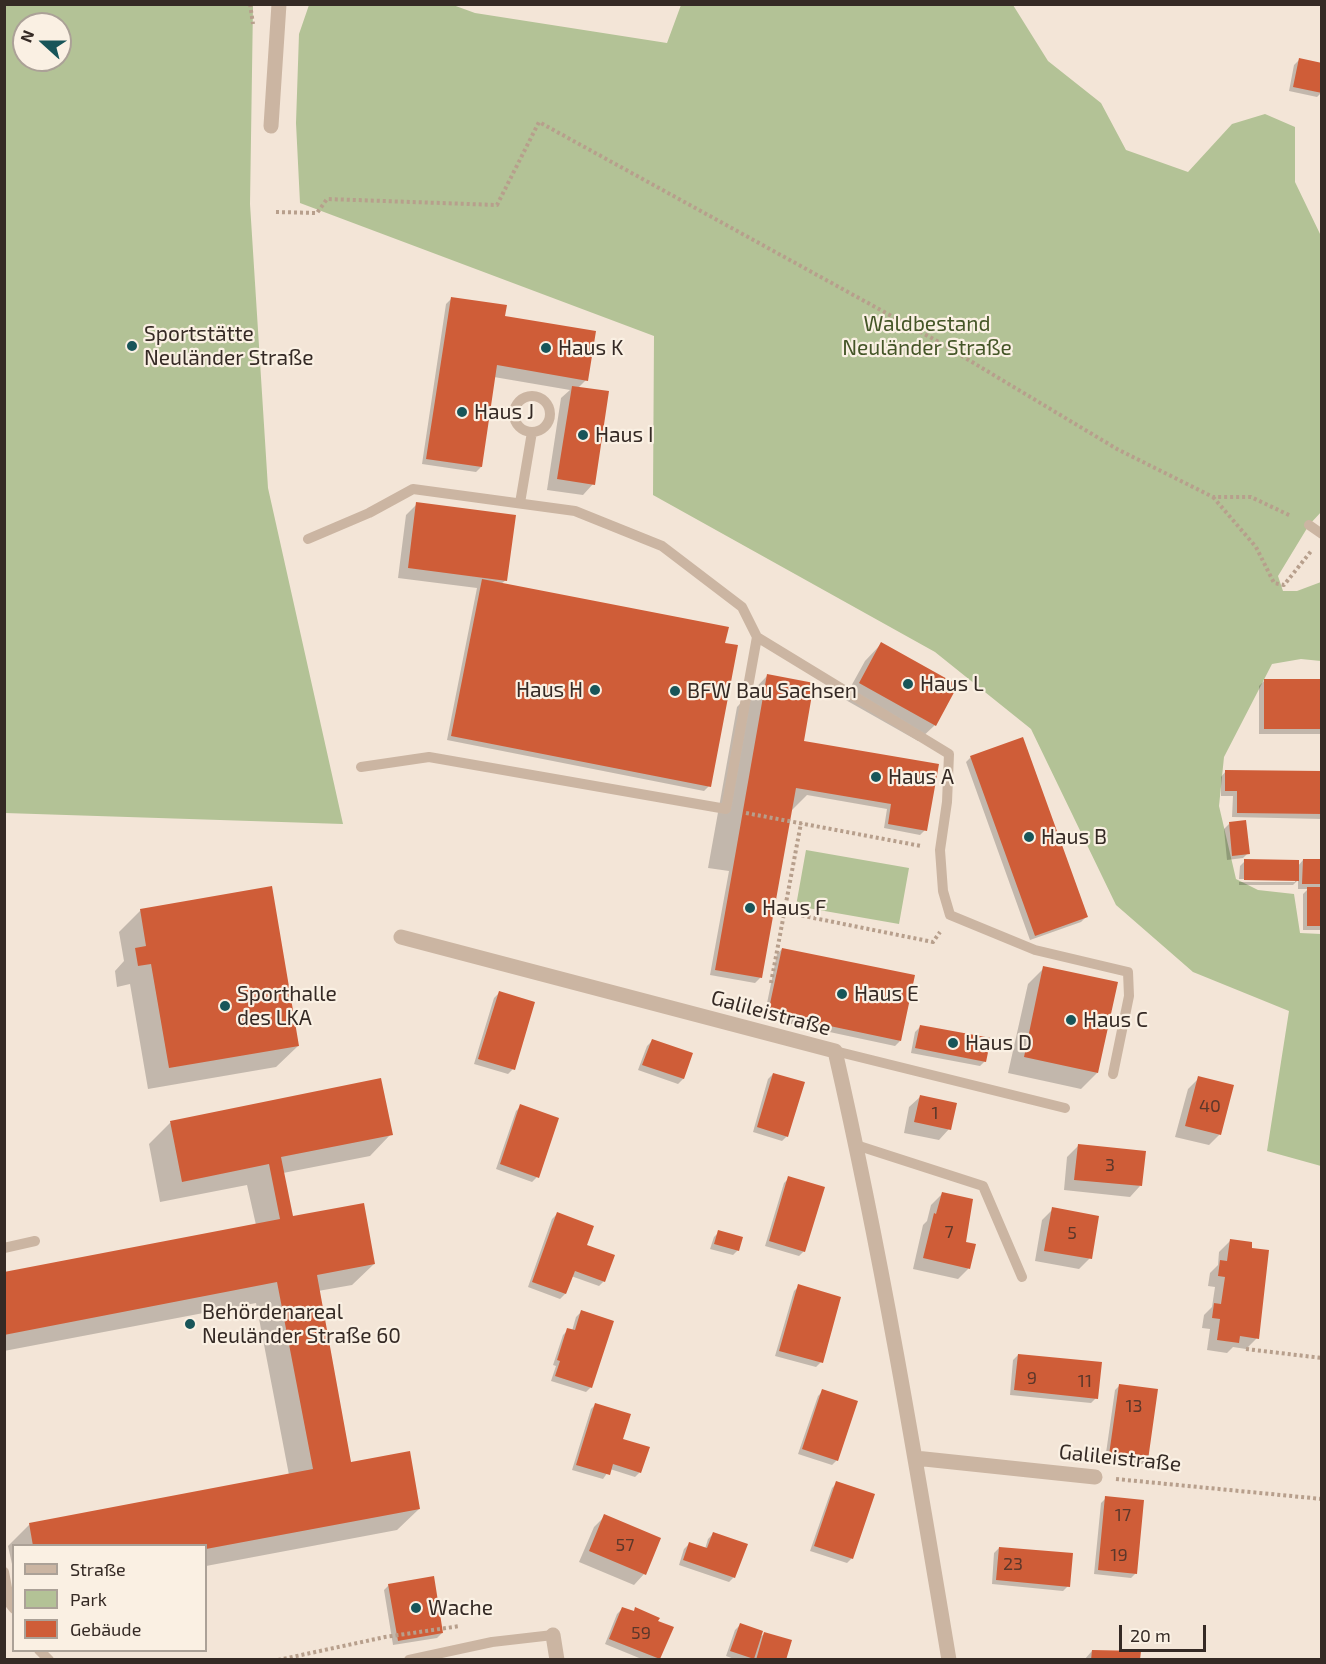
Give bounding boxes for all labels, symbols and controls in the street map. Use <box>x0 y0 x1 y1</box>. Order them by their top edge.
north arrow <box>12 12 72 72</box>
text: N <box>16 27 38 45</box>
park label: Waldbestand Neuländer Straße <box>842 311 1012 361</box>
place label: Sportstätte Neuländer Straße <box>144 321 313 371</box>
place label: Haus K <box>558 335 623 361</box>
marker: Sportstätte Neuländer Straße <box>125 339 139 353</box>
marker: Haus K <box>539 341 553 355</box>
place label: Haus J <box>474 399 534 425</box>
marker: Haus J <box>455 405 469 419</box>
place label: Haus I <box>595 422 653 448</box>
marker: Haus I <box>576 428 590 442</box>
place label: Haus L <box>920 671 984 697</box>
place label: Haus H <box>516 677 583 703</box>
marker: Haus L <box>901 677 915 691</box>
place label: BFW Bau Sachsen <box>687 678 857 704</box>
marker: Haus H <box>588 683 602 697</box>
marker: BFW Bau Sachsen <box>668 684 682 698</box>
place label: Haus A <box>888 764 954 790</box>
marker: Haus A <box>869 770 883 784</box>
place label: Haus B <box>1041 824 1107 850</box>
marker: Haus B <box>1022 830 1036 844</box>
place label: Haus F <box>762 895 826 921</box>
marker: Haus F <box>743 901 757 915</box>
place label: Sporthalle des LKA <box>237 981 337 1031</box>
place label: Haus E <box>854 981 919 1007</box>
street label: Galileistraße <box>708 985 834 1041</box>
marker: Haus E <box>835 987 849 1001</box>
marker: Sporthalle des LKA <box>218 999 232 1013</box>
place label: Haus C <box>1083 1007 1148 1033</box>
marker: Haus C <box>1064 1013 1078 1027</box>
place label: Haus D <box>965 1030 1032 1056</box>
marker: Haus D <box>946 1036 960 1050</box>
house number: 40 <box>1199 1095 1221 1117</box>
house number: 1 <box>931 1102 939 1124</box>
house number: 3 <box>1105 1154 1115 1176</box>
house number: 7 <box>944 1221 954 1243</box>
house number: 5 <box>1067 1222 1077 1244</box>
place label: Behördenareal Neuländer Straße 60 <box>202 1299 401 1349</box>
marker: Behördenareal Neuländer Straße 60 <box>183 1317 197 1331</box>
house number: 9 <box>1027 1367 1037 1389</box>
house number: 11 <box>1078 1370 1092 1392</box>
house number: 13 <box>1125 1395 1143 1417</box>
street label: Galileistraße <box>1058 1439 1182 1477</box>
house number: 17 <box>1115 1504 1131 1526</box>
house number: 57 <box>616 1534 634 1556</box>
legend <box>12 1544 207 1652</box>
house number: 19 <box>1110 1544 1128 1566</box>
house number: 23 <box>1003 1553 1023 1575</box>
text: Straße <box>70 1558 126 1580</box>
text: Park <box>70 1588 107 1610</box>
place label: Wache <box>428 1595 493 1621</box>
marker: Wache <box>409 1601 423 1615</box>
scale bar <box>1122 1613 1209 1651</box>
text: Gebäude <box>70 1618 141 1640</box>
house number: 59 <box>631 1622 651 1644</box>
text: 20 m <box>1130 1624 1171 1646</box>

